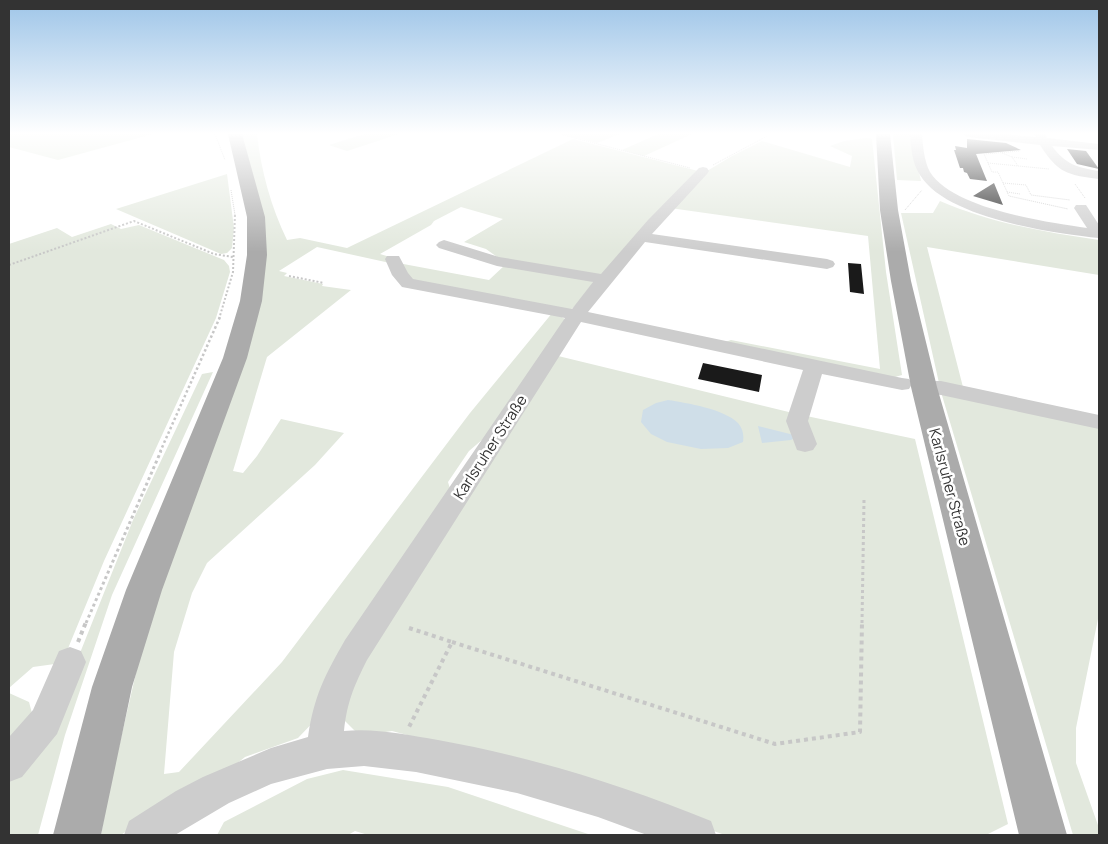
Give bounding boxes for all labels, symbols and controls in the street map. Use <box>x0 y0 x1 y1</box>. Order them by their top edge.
street label: Karlsruher Straße <box>448 390 532 503</box>
street label: Karlsruher Straße <box>924 426 976 548</box>

